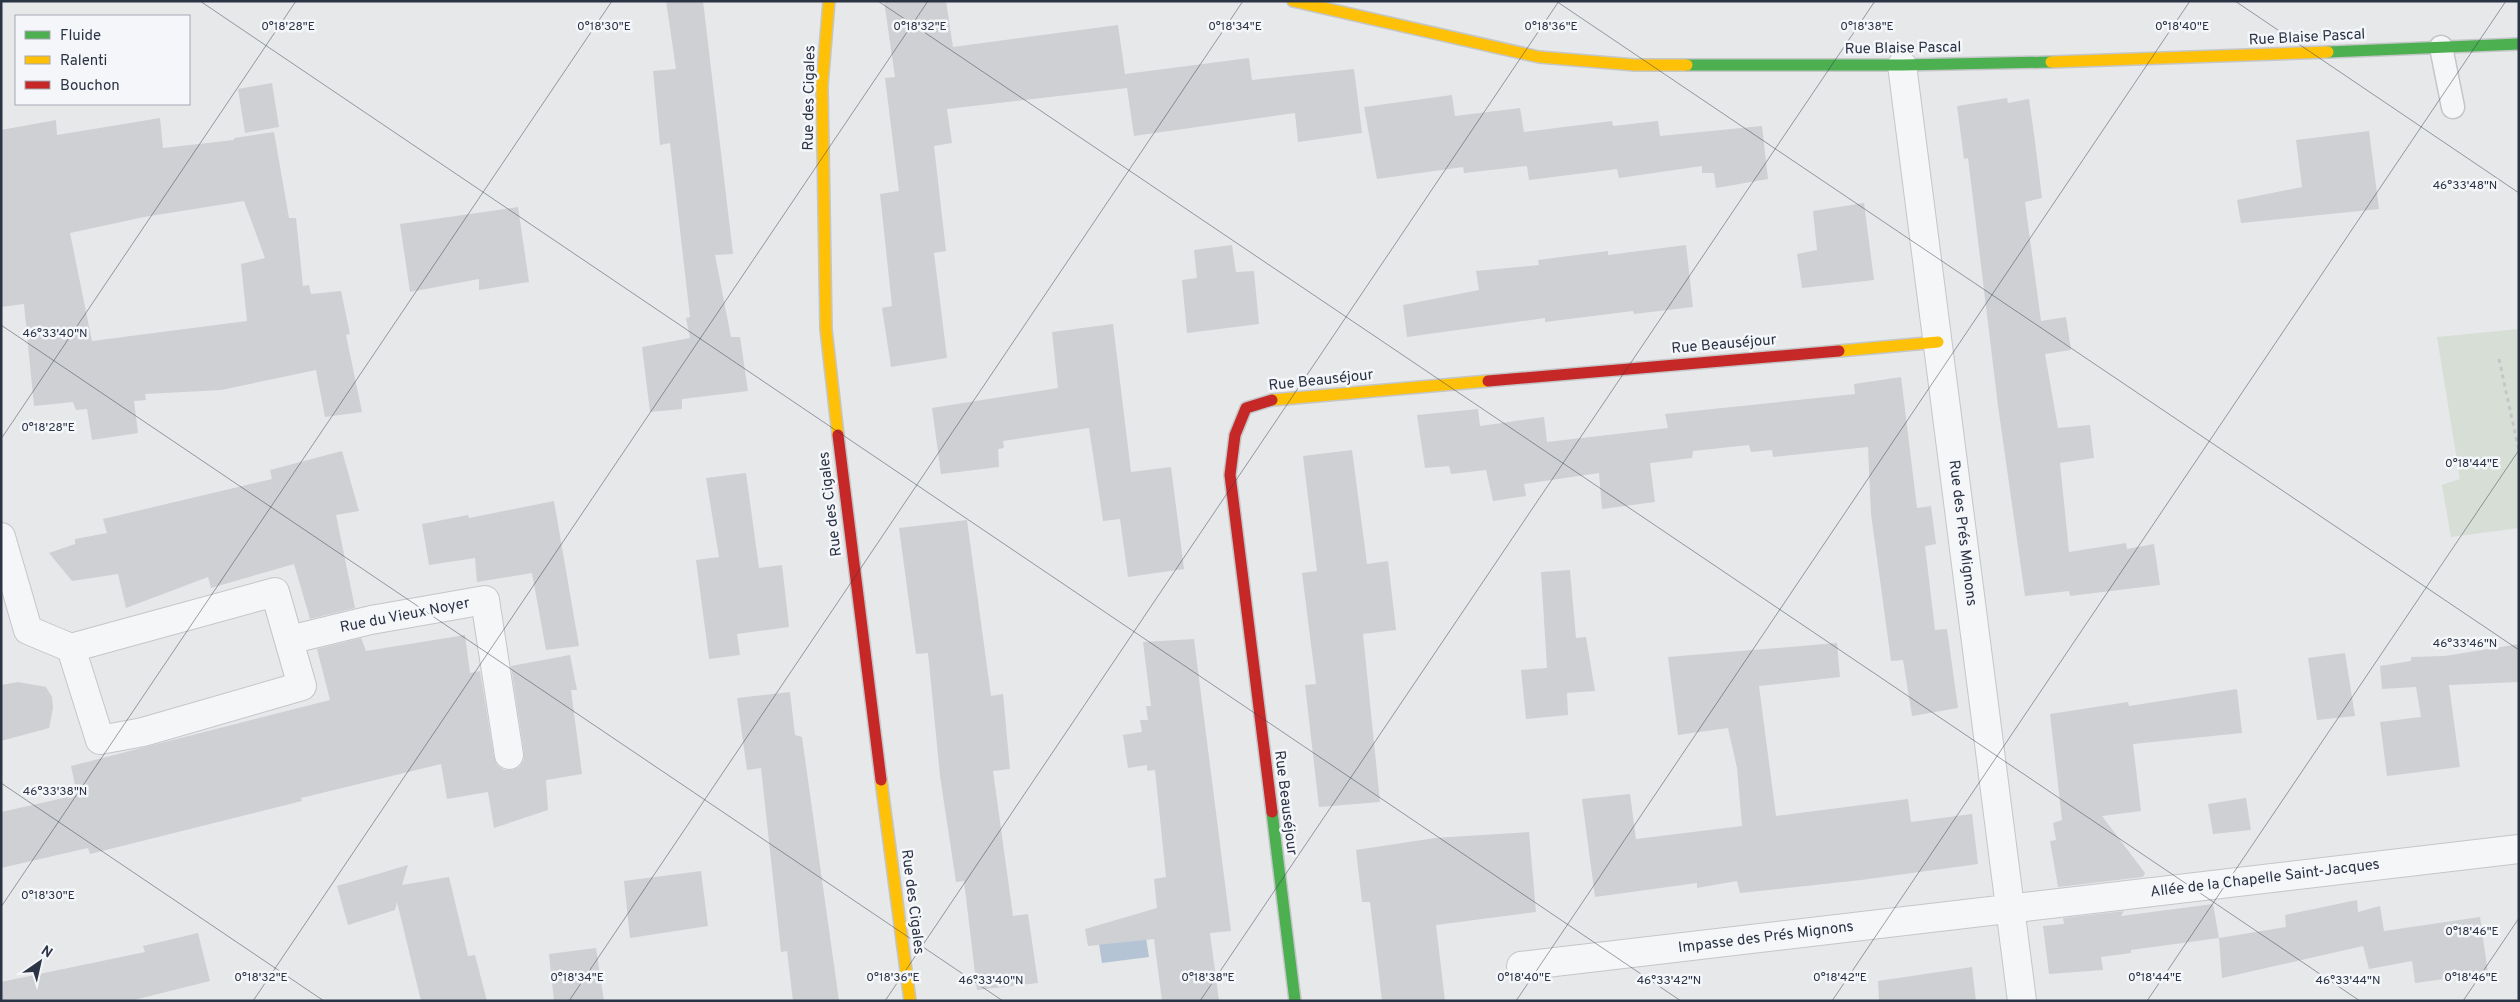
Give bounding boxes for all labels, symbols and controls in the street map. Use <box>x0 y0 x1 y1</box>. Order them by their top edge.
legend <box>15 15 190 105</box>
text: 0°18'28"E <box>261 19 315 35</box>
text: 0°18'30"E <box>577 19 631 35</box>
text: 0°18'32"E <box>893 19 947 35</box>
text: 0°18'34"E <box>1208 19 1262 35</box>
text: 0°18'36"E <box>1524 19 1578 35</box>
text: 0°18'38"E <box>1840 19 1894 35</box>
text: 0°18'40"E <box>2155 19 2209 35</box>
street label: Rue Blaise Pascal <box>2248 25 2366 51</box>
text: Fluide <box>60 27 101 46</box>
street label: Rue Blaise Pascal <box>1844 38 1962 60</box>
street label: Rue des Cigales <box>800 45 820 151</box>
text: Ralenti <box>60 52 107 71</box>
text: Bouchon <box>60 77 120 96</box>
text: 46°33'48"N <box>2433 178 2497 194</box>
text: 46°33'40"N <box>22 326 88 342</box>
street label: Rue Beauséjour <box>1671 331 1778 359</box>
street label: Rue Beauséjour <box>1268 366 1375 396</box>
text: 0°18'28"E <box>21 420 75 436</box>
street label: Rue des Cigales <box>815 451 847 557</box>
text: 0°18'44"E <box>2445 456 2499 472</box>
street label: Rue des Prés Mignons <box>1944 459 1980 607</box>
street label: Rue du Vieux Noyer <box>338 594 472 638</box>
text: 46°33'46"N <box>2433 636 2497 652</box>
street label: Rue Beauséjour <box>1269 749 1301 857</box>
text: 46°33'38"N <box>23 784 87 800</box>
street label: Rue des Cigales <box>896 849 928 955</box>
street label: Allée de la Chapelle Saint-Jacques <box>2149 855 2381 903</box>
text: 0°18'30"E <box>21 888 75 904</box>
street label: Impasse des Prés Mignons <box>1677 918 1855 958</box>
text: 0°18'46"E <box>2445 924 2499 940</box>
north arrow <box>15 937 65 987</box>
text: N <box>38 943 55 962</box>
text: 0°18'32"E <box>234 970 288 986</box>
text: 0°18'34"E <box>550 970 604 986</box>
text: 0°18'36"E <box>866 970 920 986</box>
text: 0°18'38"E <box>1181 970 1235 986</box>
text: 0°18'40"E <box>1497 970 1551 986</box>
text: 0°18'42"E <box>1813 970 1867 986</box>
text: 0°18'44"E <box>2128 970 2182 986</box>
text: 0°18'46"E <box>2444 970 2498 986</box>
text: 46°33'40"N <box>958 973 1024 989</box>
text: 46°33'42"N <box>1637 973 1701 989</box>
text: 46°33'44"N <box>2316 973 2380 989</box>

